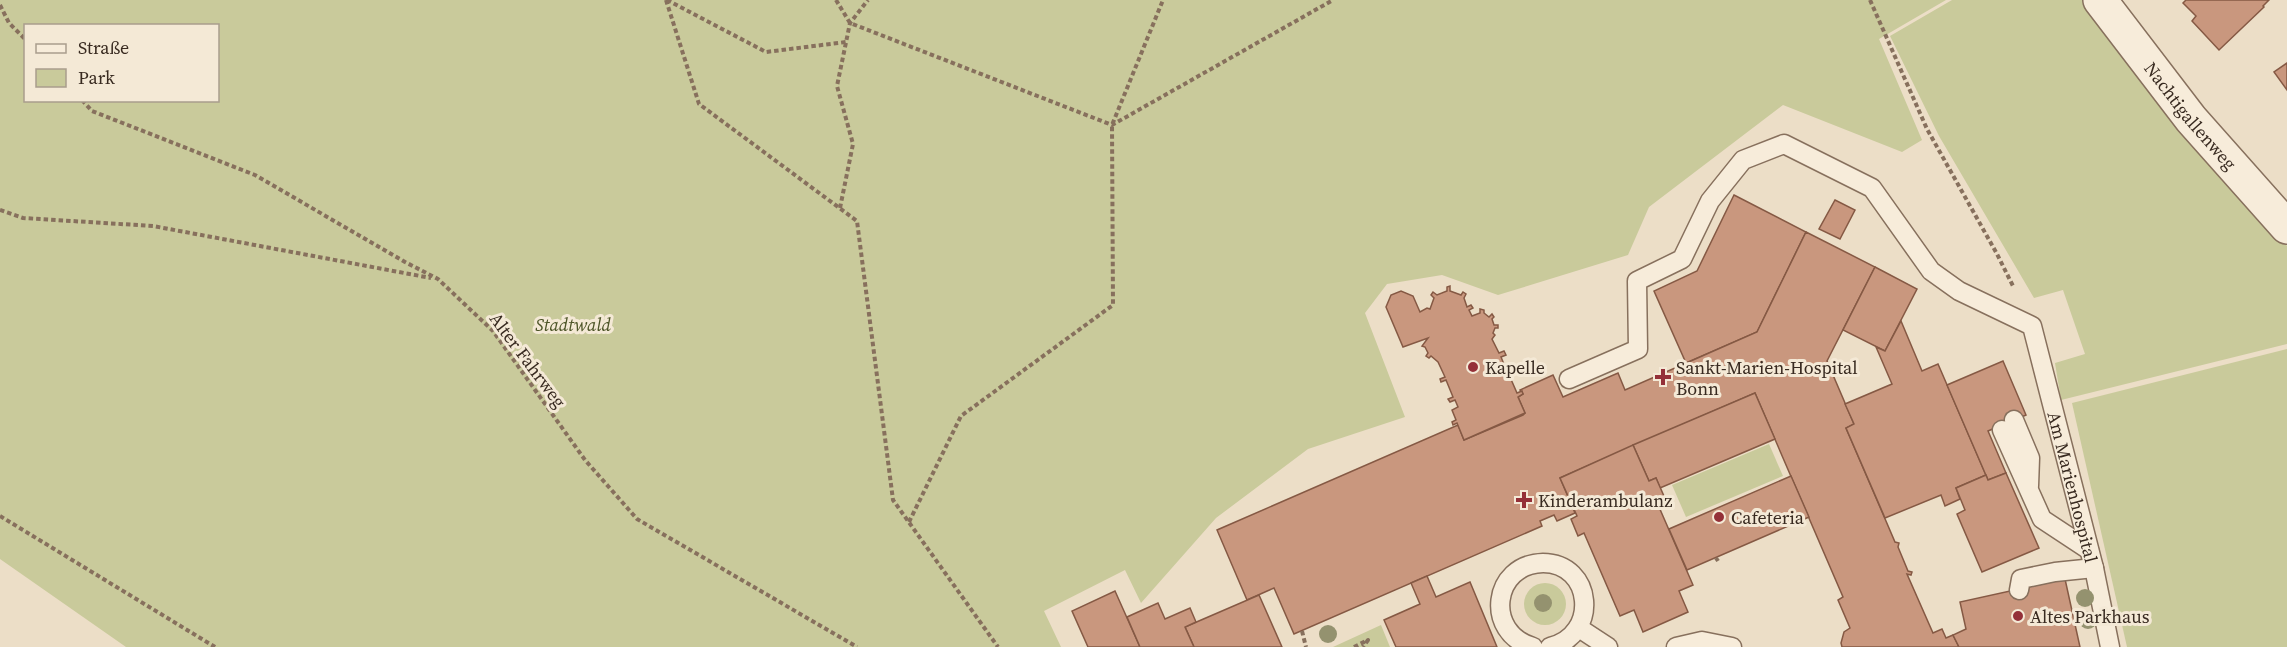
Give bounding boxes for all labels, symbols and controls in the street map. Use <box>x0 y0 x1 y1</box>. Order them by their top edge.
legend <box>24 24 219 102</box>
text: Straße <box>78 35 129 60</box>
street label: Nachtigallenweg <box>2139 56 2243 175</box>
text: Park <box>78 65 115 90</box>
street label: Alter Fahrweg <box>484 307 572 413</box>
park label: Stadtwald <box>535 312 611 337</box>
place label: Kapelle <box>1485 355 1545 380</box>
place label: Sankt-Marien-Hospital Bonn <box>1676 355 1858 401</box>
marker: Kapelle <box>1466 360 1480 374</box>
marker: Sankt-Marien-Hospital Bonn <box>1654 368 1672 386</box>
street label: Am Marienhospital <box>2042 409 2105 565</box>
place label: Kinderambulanz <box>1538 488 1672 513</box>
marker: Kinderambulanz <box>1515 491 1533 509</box>
place label: Cafeteria <box>1731 505 1805 530</box>
marker: Cafeteria <box>1712 510 1726 524</box>
place label: Altes Parkhaus <box>2030 604 2150 629</box>
marker: Altes Parkhaus <box>2011 609 2025 623</box>

